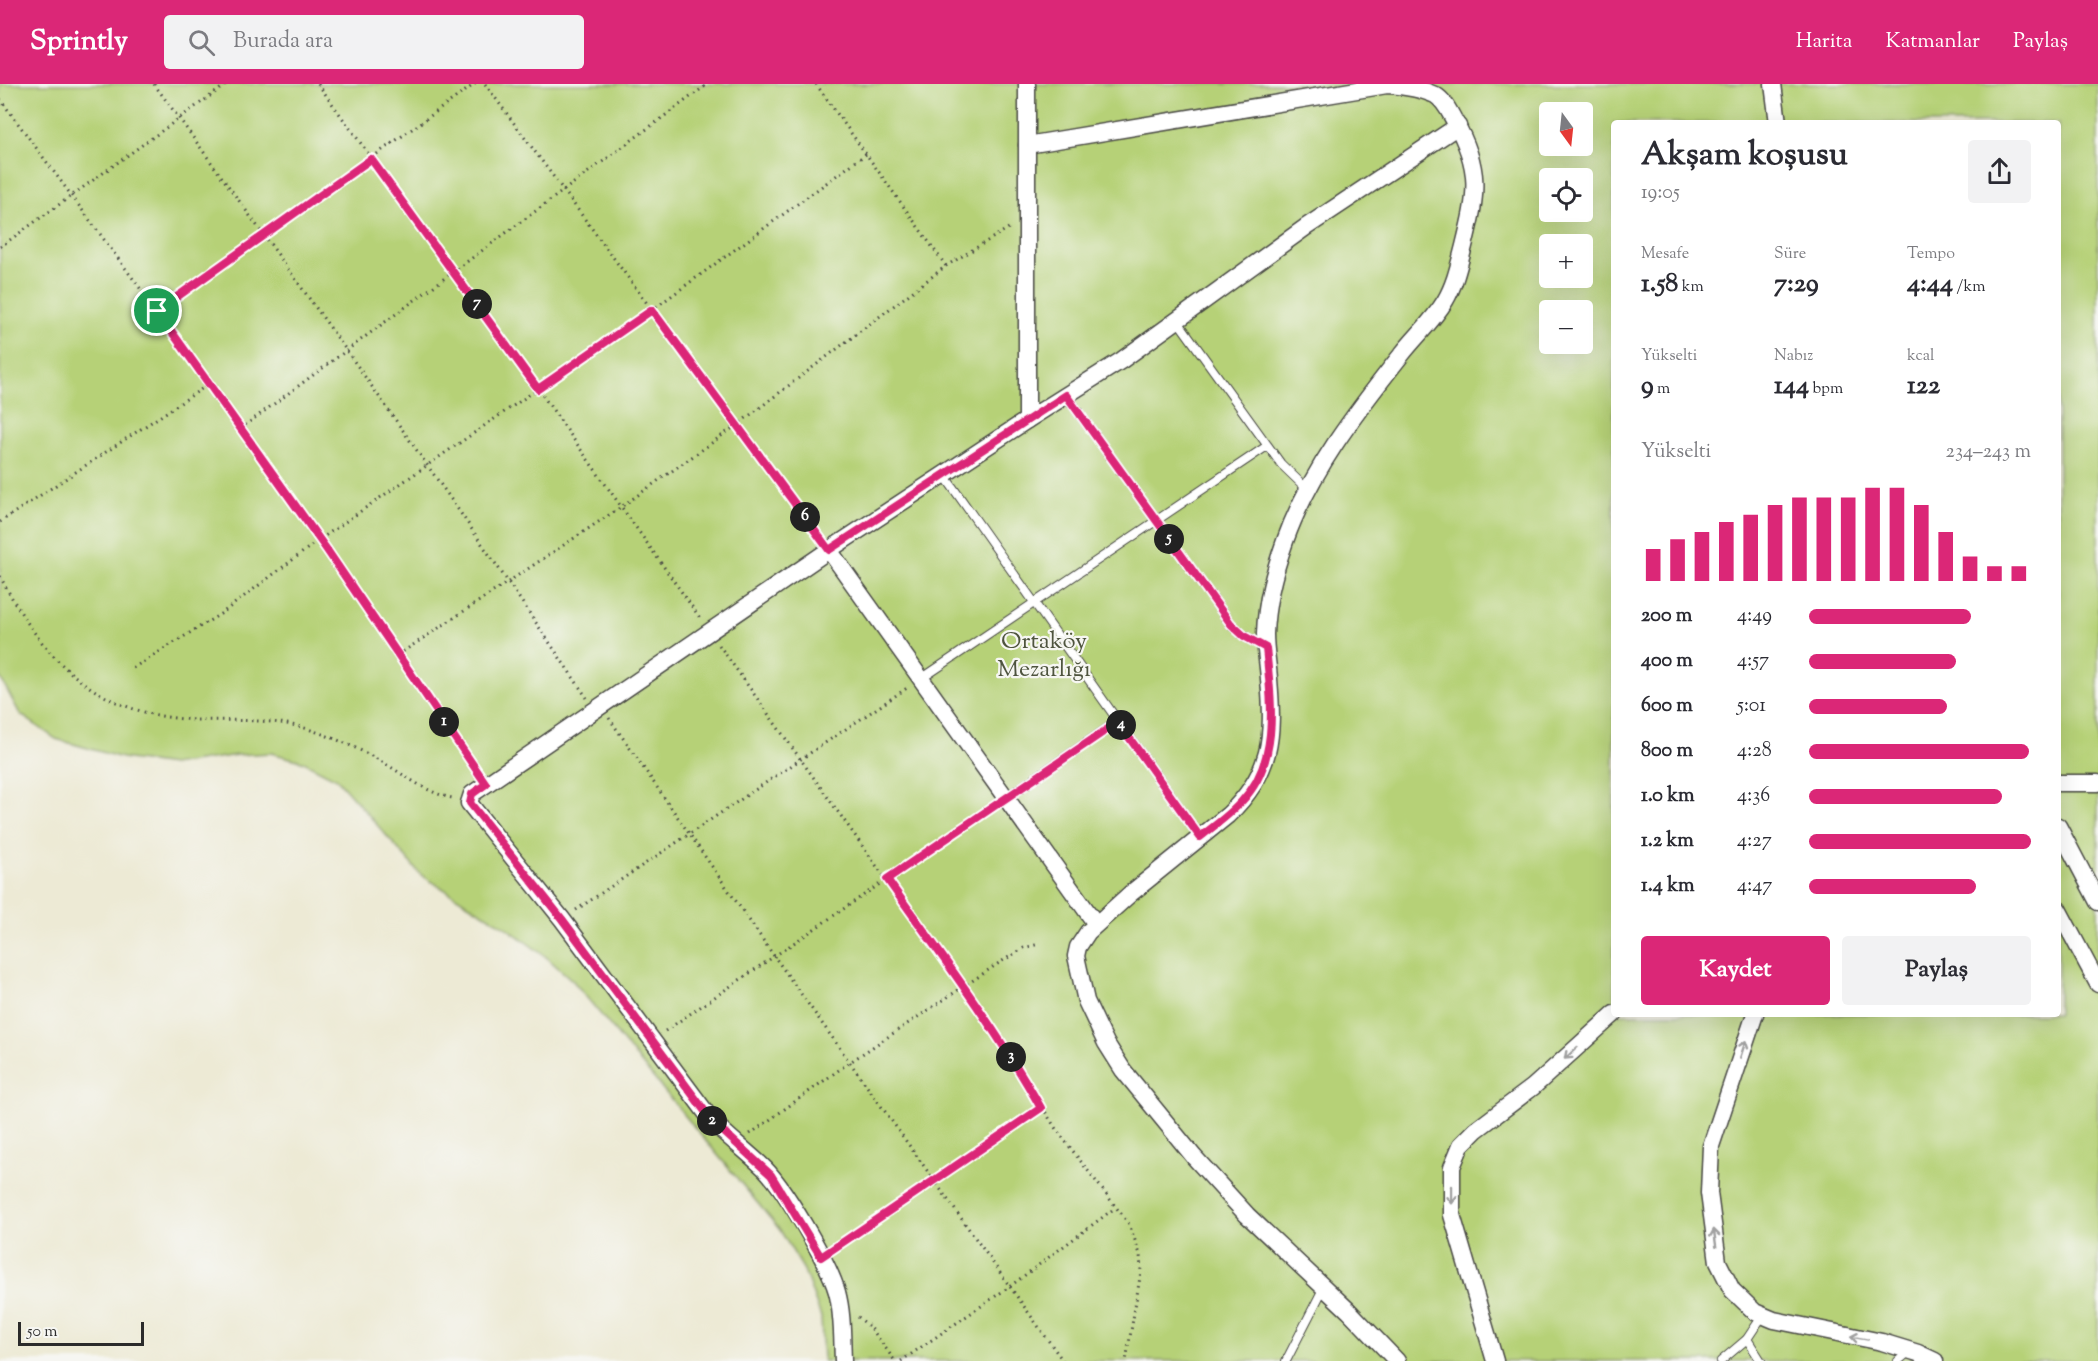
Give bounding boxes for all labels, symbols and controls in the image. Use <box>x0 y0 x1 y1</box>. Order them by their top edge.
search box <box>164 15 584 69</box>
text: Sprintly <box>30 22 128 62</box>
icon: search <box>185 26 218 59</box>
text: Burada ara <box>233 26 333 58</box>
text: Harita <box>1796 27 1852 57</box>
text: Katmanlar <box>1885 27 1980 57</box>
text: Paylaş <box>2013 27 2068 57</box>
north arrow <box>1539 102 1593 156</box>
map controls <box>1539 102 1593 354</box>
text: Akşam koşusu <box>1641 132 1848 180</box>
button: share <box>1968 140 2031 203</box>
button: locate <box>1539 168 1593 222</box>
text: 19:05 <box>1641 179 1680 208</box>
button: + <box>1539 234 1593 288</box>
text: Mesafe <box>1641 243 1689 266</box>
text: Süre <box>1774 243 1806 266</box>
text: Tempo <box>1907 243 1955 266</box>
text: 1.58 <box>1641 266 1678 303</box>
text: 7:29 <box>1774 266 1819 303</box>
text: 4:44 <box>1907 266 1953 303</box>
text: km <box>1678 276 1704 299</box>
text: /km <box>1953 276 1985 299</box>
pin <box>131 285 182 336</box>
pin: 7 <box>462 289 492 319</box>
text: 7 <box>473 292 481 315</box>
icon: arrive <box>140 294 173 327</box>
button: − <box>1539 300 1593 354</box>
text: Yükselti <box>1641 345 1697 368</box>
text: Nabız <box>1774 345 1813 368</box>
text: kcal <box>1907 345 1935 368</box>
text: 9 <box>1641 368 1654 405</box>
text: 144 <box>1774 368 1809 405</box>
text: 122 <box>1907 368 1940 405</box>
text: m <box>1654 378 1670 401</box>
text: bpm <box>1809 378 1843 401</box>
text: Yükselti <box>1641 438 1711 467</box>
text: 234–243 m <box>1946 438 2031 467</box>
pin: 6 <box>790 502 820 532</box>
text: 6 <box>801 505 809 528</box>
pin: 5 <box>1154 524 1184 554</box>
text: 5 <box>1166 527 1172 550</box>
text: 200 m <box>1641 602 1692 631</box>
text: 4:49 <box>1737 602 1772 631</box>
park label: Ortaköy Mezarlığı <box>997 625 1091 687</box>
text: 400 m <box>1641 647 1693 676</box>
text: 4:57 <box>1737 647 1769 676</box>
text: 600 m <box>1641 692 1693 721</box>
text: 5:01 <box>1737 692 1766 721</box>
pin: 1 <box>429 707 459 737</box>
text: 1 <box>441 710 447 733</box>
pin: 4 <box>1106 710 1136 740</box>
text: 4 <box>1117 713 1125 736</box>
text: 800 m <box>1641 737 1693 766</box>
text: 4:28 <box>1737 737 1772 766</box>
text: 1.0 km <box>1641 782 1695 811</box>
text: 4:36 <box>1737 782 1770 811</box>
text: 1.2 km <box>1641 827 1694 856</box>
text: 4:27 <box>1737 827 1772 856</box>
text: 1.4 km <box>1641 872 1695 901</box>
text: 4:47 <box>1737 872 1772 901</box>
button: Kaydet <box>1641 936 1830 1005</box>
button: Paylaş <box>1842 936 2031 1005</box>
one-way arrow <box>1738 1040 1749 1059</box>
pin: 3 <box>996 1042 1026 1072</box>
text: 3 <box>1008 1045 1014 1068</box>
one-way arrow <box>1564 1046 1579 1060</box>
pin: 2 <box>697 1106 727 1136</box>
text: 2 <box>708 1109 716 1132</box>
one-way arrow <box>1446 1184 1458 1204</box>
one-way arrow <box>1709 1229 1720 1249</box>
scale bar <box>18 1319 144 1346</box>
text: 50 m <box>27 1321 58 1344</box>
one-way arrow <box>1850 1332 1870 1343</box>

